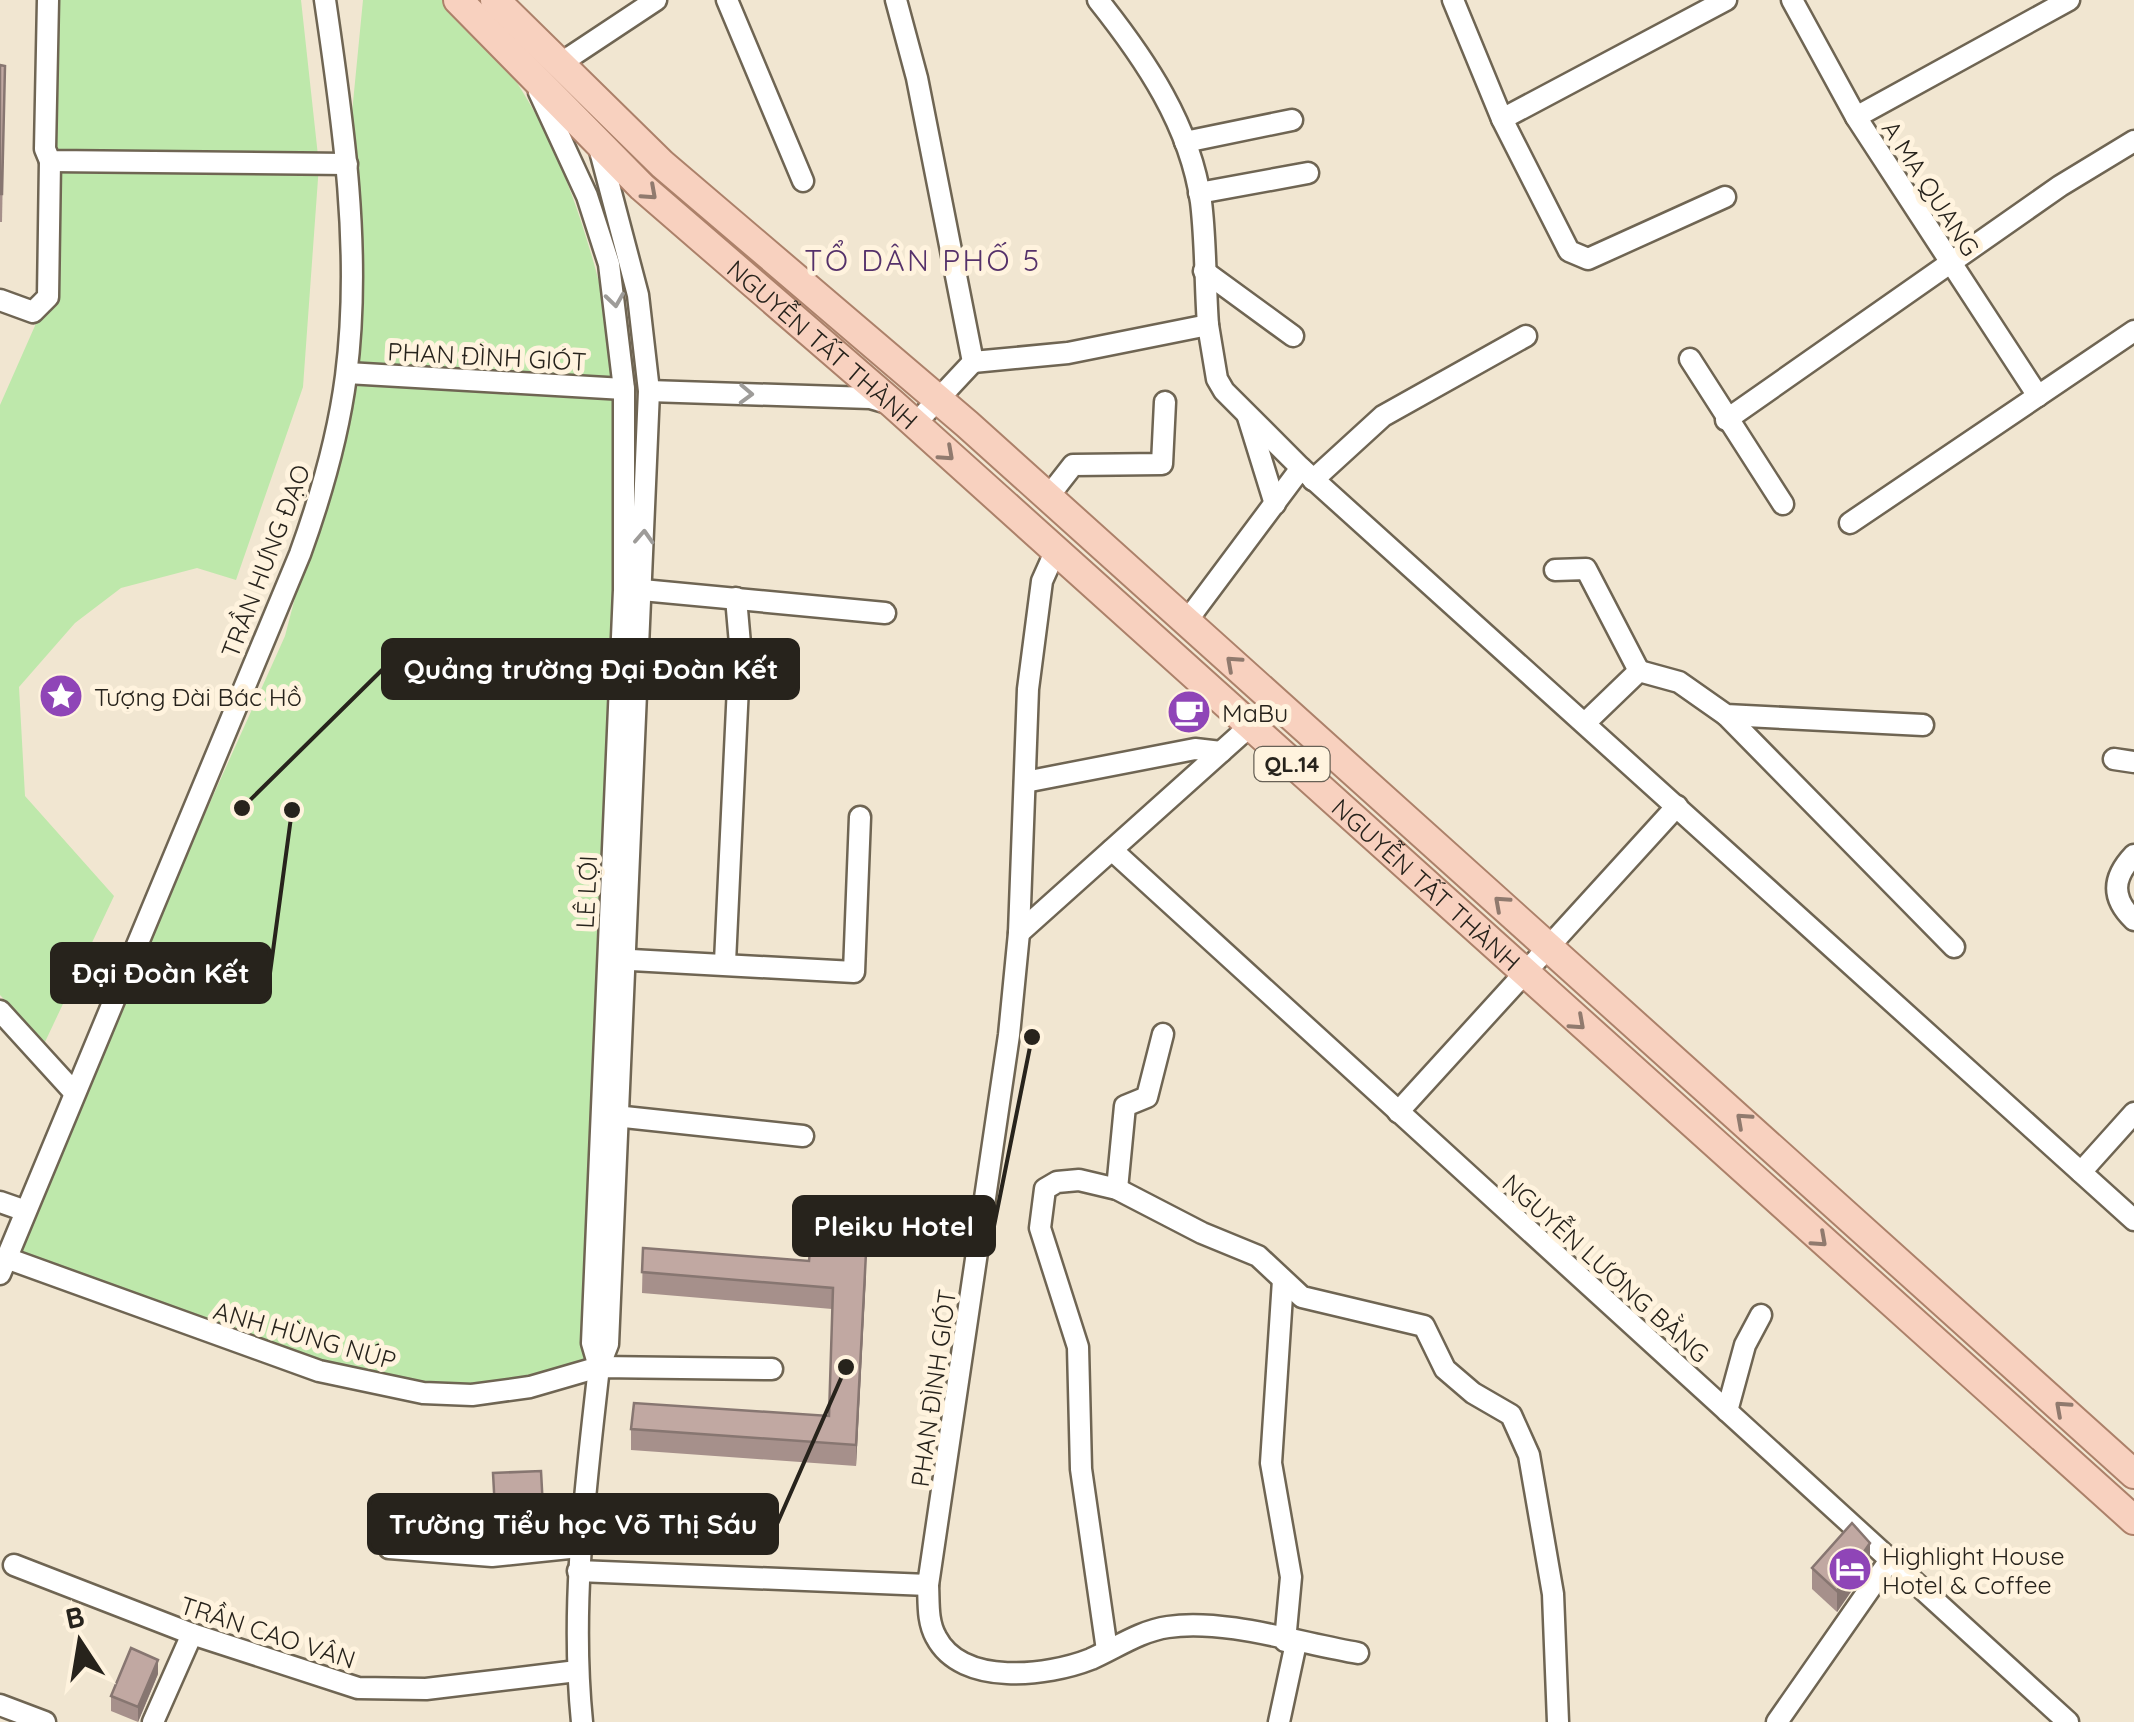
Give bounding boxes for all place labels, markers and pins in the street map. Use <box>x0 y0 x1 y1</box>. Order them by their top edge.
callout: Quảng trường Đại Đoàn Kết <box>383 640 798 698</box>
place icon: Tượng Đài Bác Hồ <box>38 673 84 719</box>
place label: Tượng Đài Bác Hồ <box>94 681 302 712</box>
cafe icon: MaBu <box>1166 689 1212 735</box>
place label: MaBu <box>1222 697 1288 728</box>
callout: Đại Đoàn Kết <box>52 944 270 1002</box>
callout: Pleiku Hotel <box>794 1197 994 1255</box>
callout: Trường Tiểu học Võ Thị Sáu <box>369 1495 777 1553</box>
place label: Highlight House Hotel & Coffee <box>1882 1540 2065 1600</box>
hotel icon: Highlight House Hotel & Coffee <box>1827 1546 1873 1592</box>

